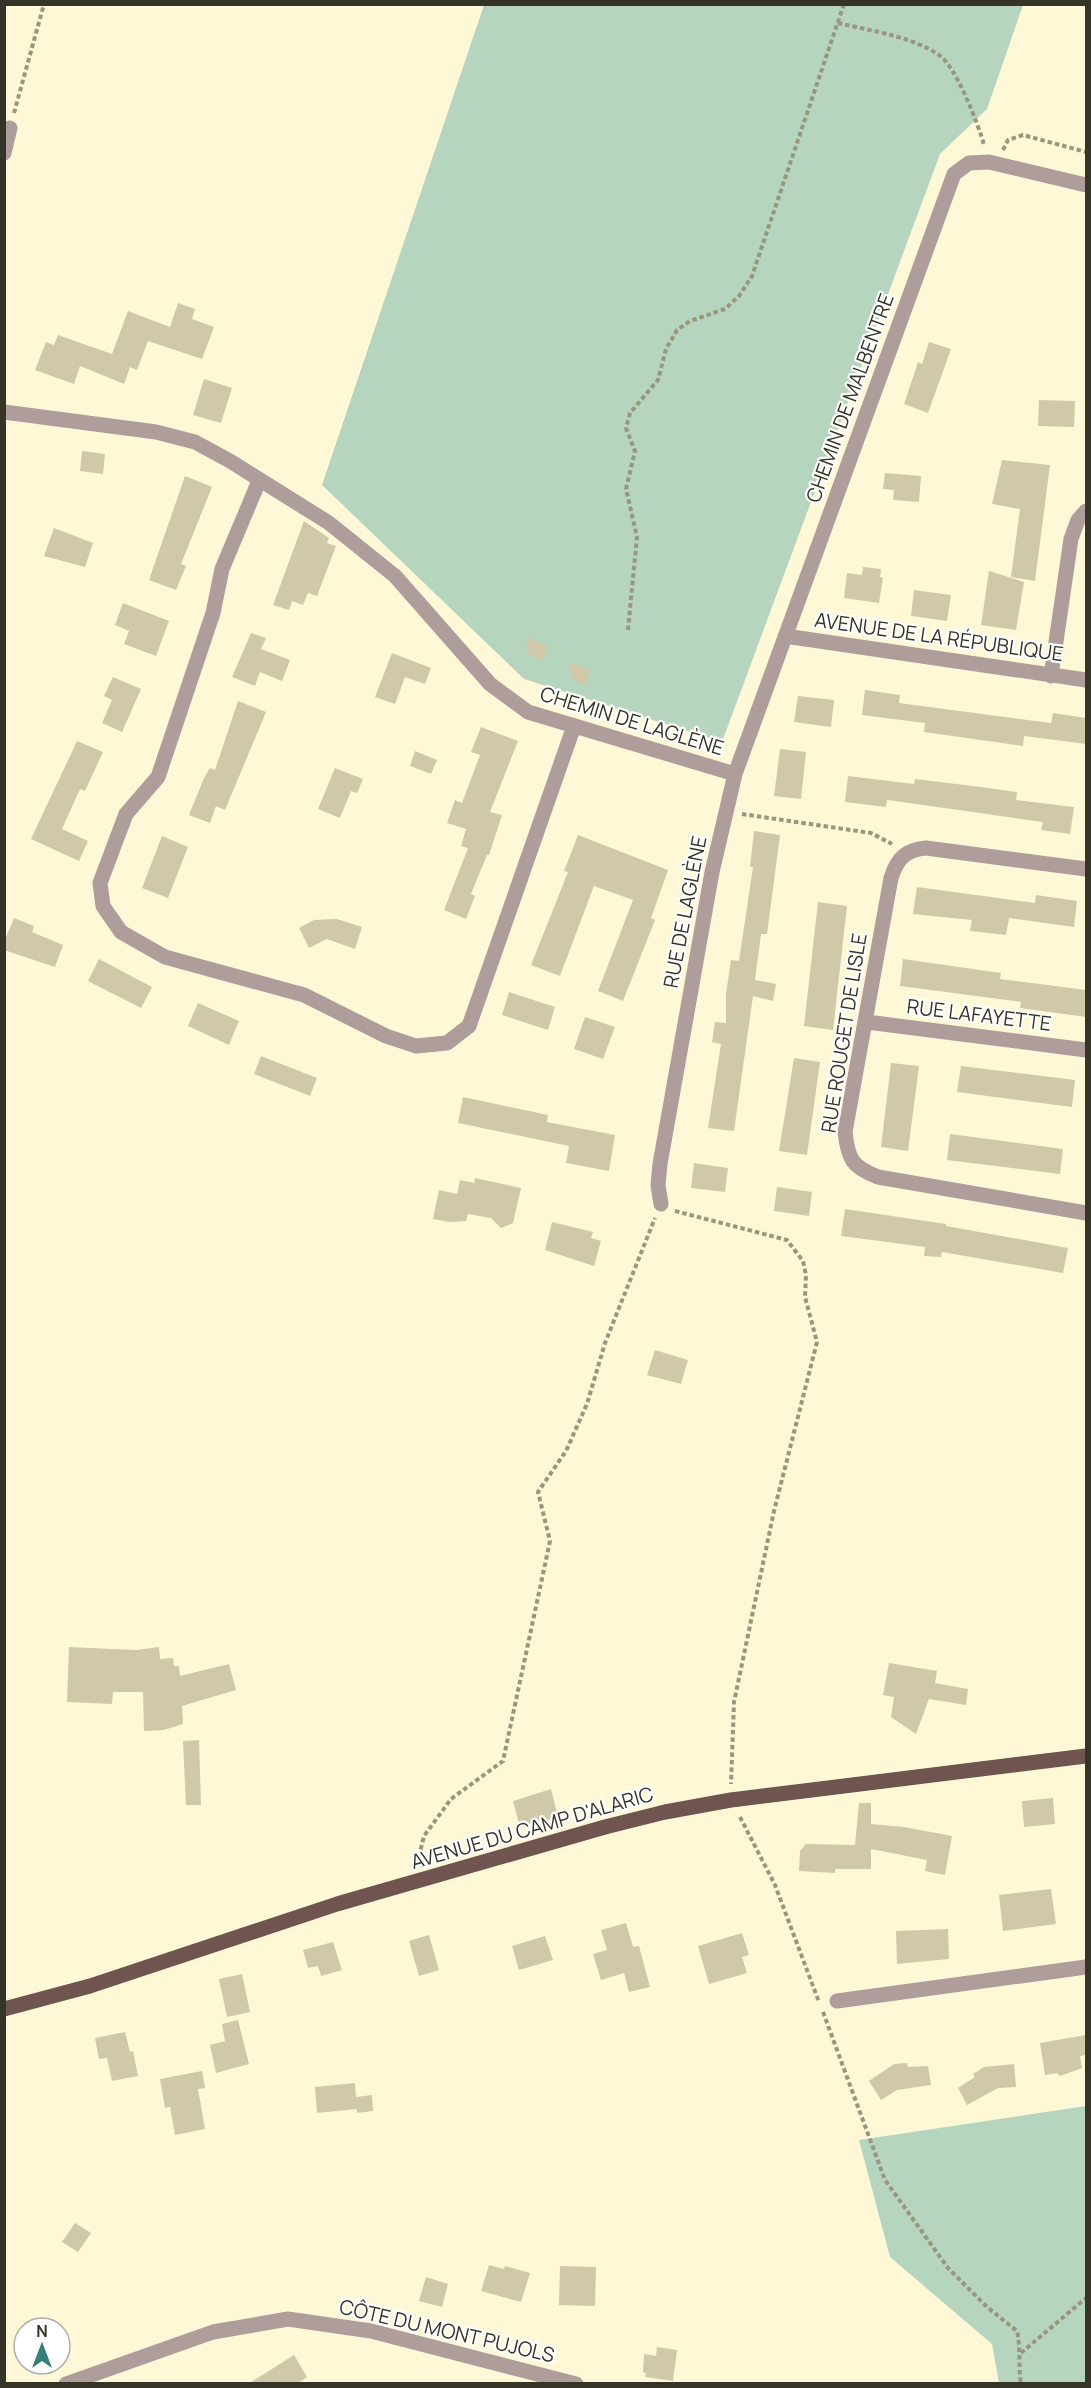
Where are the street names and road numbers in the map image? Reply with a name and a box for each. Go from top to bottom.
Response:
street label: CHEMIN DE MALBENTRE [799,290,900,506]
street label: AVENUE DE LA RÉPUBLIQUE [813,606,1065,667]
street label: CHEMIN DE LAGLÈNE [537,680,727,761]
street label: RUE DE LAGLÈNE [657,834,712,990]
street label: RUE ROUGET DE LISLE [814,931,873,1135]
street label: RUE LAFAYETTE [905,992,1053,1037]
street label: AVENUE DU CAMP D'ALARIC [407,1780,656,1875]
street label: CÔTE DU MONT PUJOLS [337,2293,557,2368]

